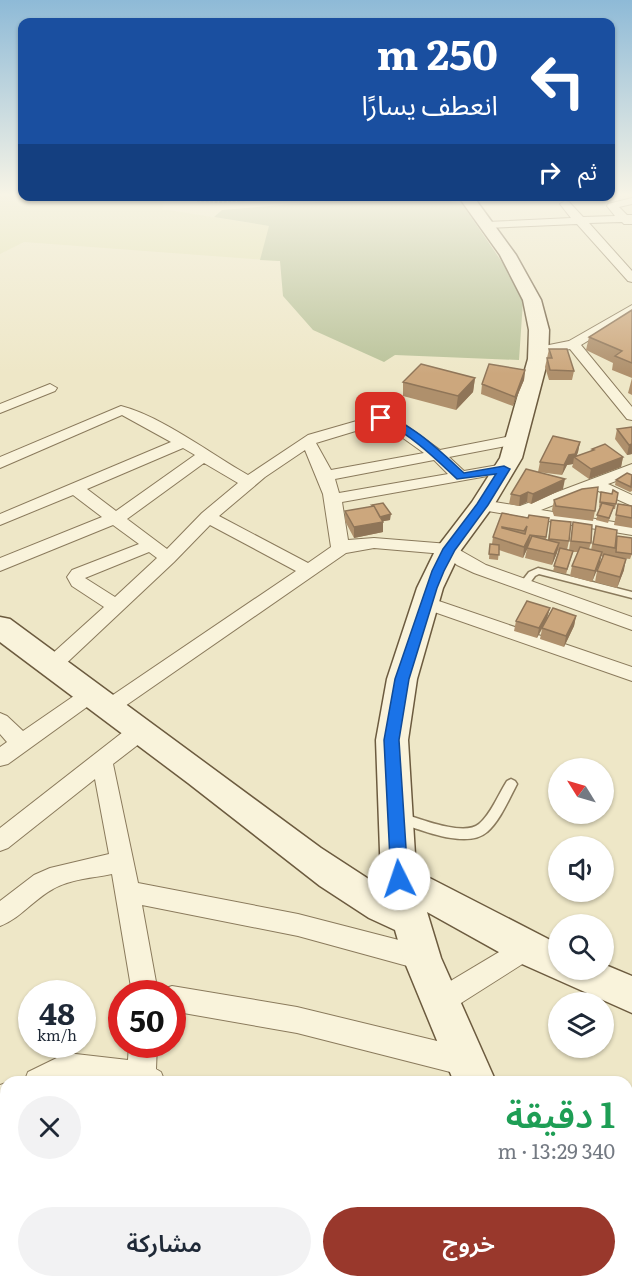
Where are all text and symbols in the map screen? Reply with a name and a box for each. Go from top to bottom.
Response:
text: 250 m [377,21,498,83]
icon: left [519,42,597,120]
text: انعطف يسارًا [361,83,498,123]
text: ثم [578,154,597,187]
icon: right [533,156,566,189]
pin [355,392,406,443]
icon: arrive [364,401,397,434]
north arrow [548,758,614,824]
map controls [548,758,614,1058]
button: sound [548,836,614,902]
position arrow [367,847,431,911]
button: search [548,914,614,980]
speed limit sign: 50 [108,980,186,1058]
text: 48 [39,990,75,1034]
button: layers [548,992,614,1058]
text: km/h [37,1023,77,1046]
text: 1 دقيقة [506,1086,615,1139]
button: close [18,1096,81,1159]
text: 340 m · 13:29 [498,1135,615,1165]
button: مشاركة [18,1207,311,1276]
button: خروج [323,1207,615,1276]

